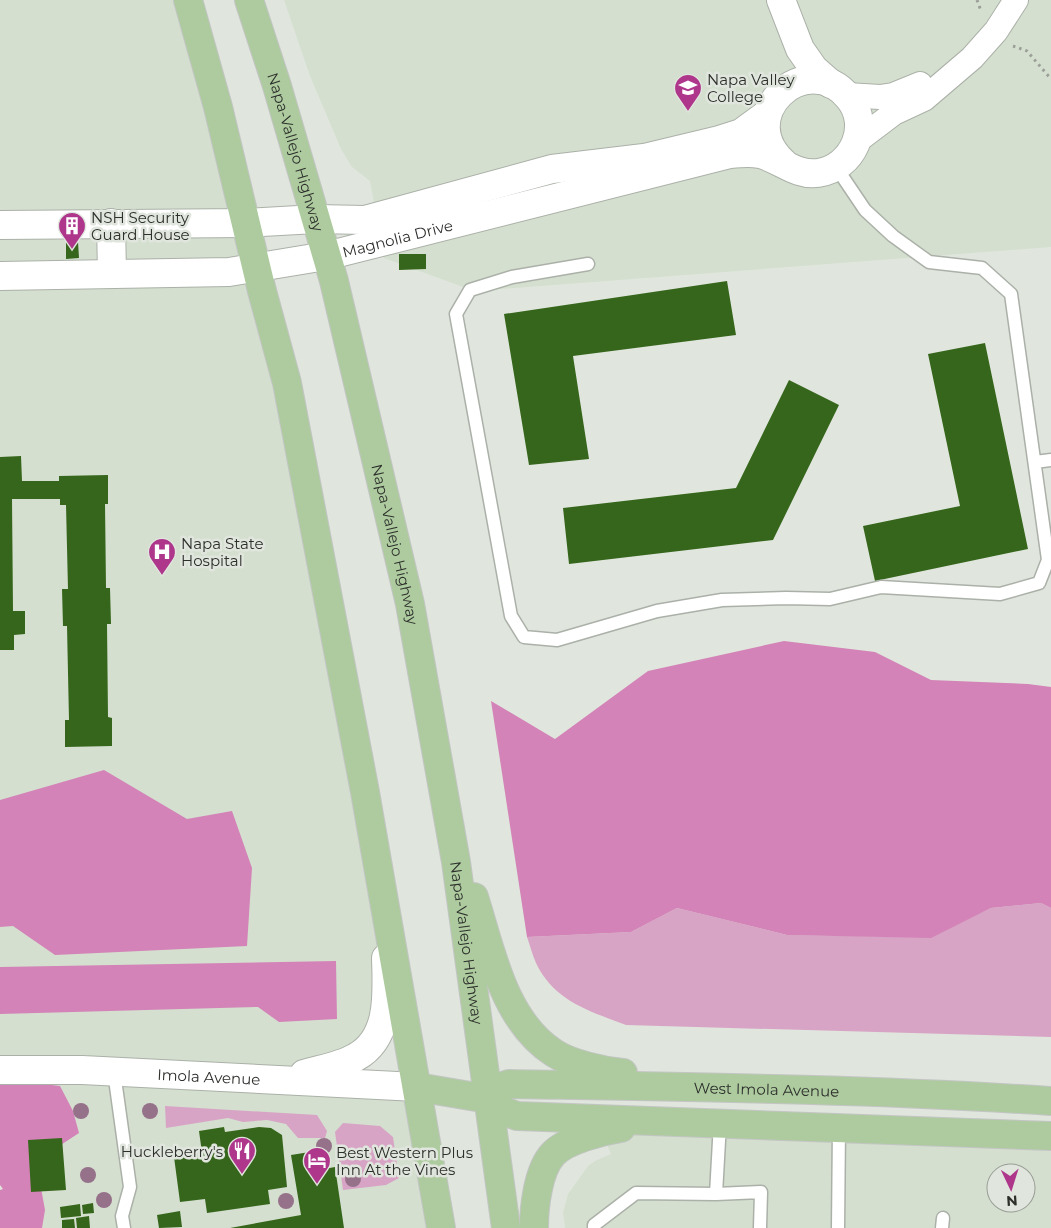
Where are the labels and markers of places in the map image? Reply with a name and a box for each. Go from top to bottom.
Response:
place label: Napa Valley College [707,70,795,106]
school or university icon: Napa Valley College [673,73,703,112]
place label: NSH Security Guard House [91,208,190,244]
building icon: NSH Security Guard House [57,211,87,250]
place label: Napa State Hospital [181,534,264,570]
hospital icon: Napa State Hospital [147,537,177,576]
restaurant icon: Huckleberry's [227,1136,257,1175]
place label: Huckleberry's [121,1142,223,1161]
place label: Best Western Plus Inn At the Vines [336,1143,473,1179]
hotel icon: Best Western Plus Inn At the Vines [302,1146,332,1185]

